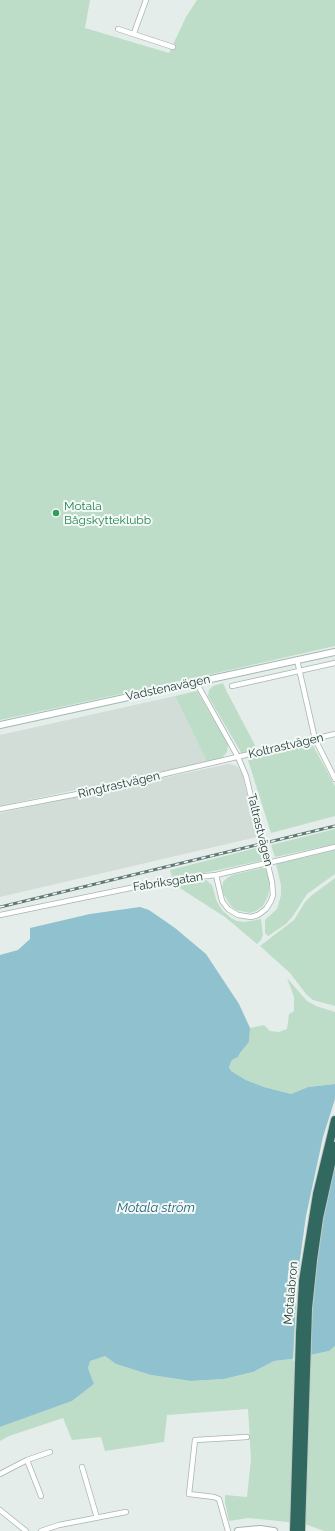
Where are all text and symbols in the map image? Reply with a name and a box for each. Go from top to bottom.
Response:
place label: Motala Bågskytteklubb [64,499,151,527]
marker: Motala Bågskytteklubb [51,508,61,518]
street label: Vadstenavägen [125,672,211,704]
street label: Koltrastvägen [247,730,325,762]
street label: Ringtrastvägen [77,769,161,801]
street label: Taltrastvägen [244,792,276,868]
street label: Fabriksgatan [132,869,204,895]
water label: Motala ström [117,1200,195,1216]
street label: Motalabron [281,1261,301,1325]

